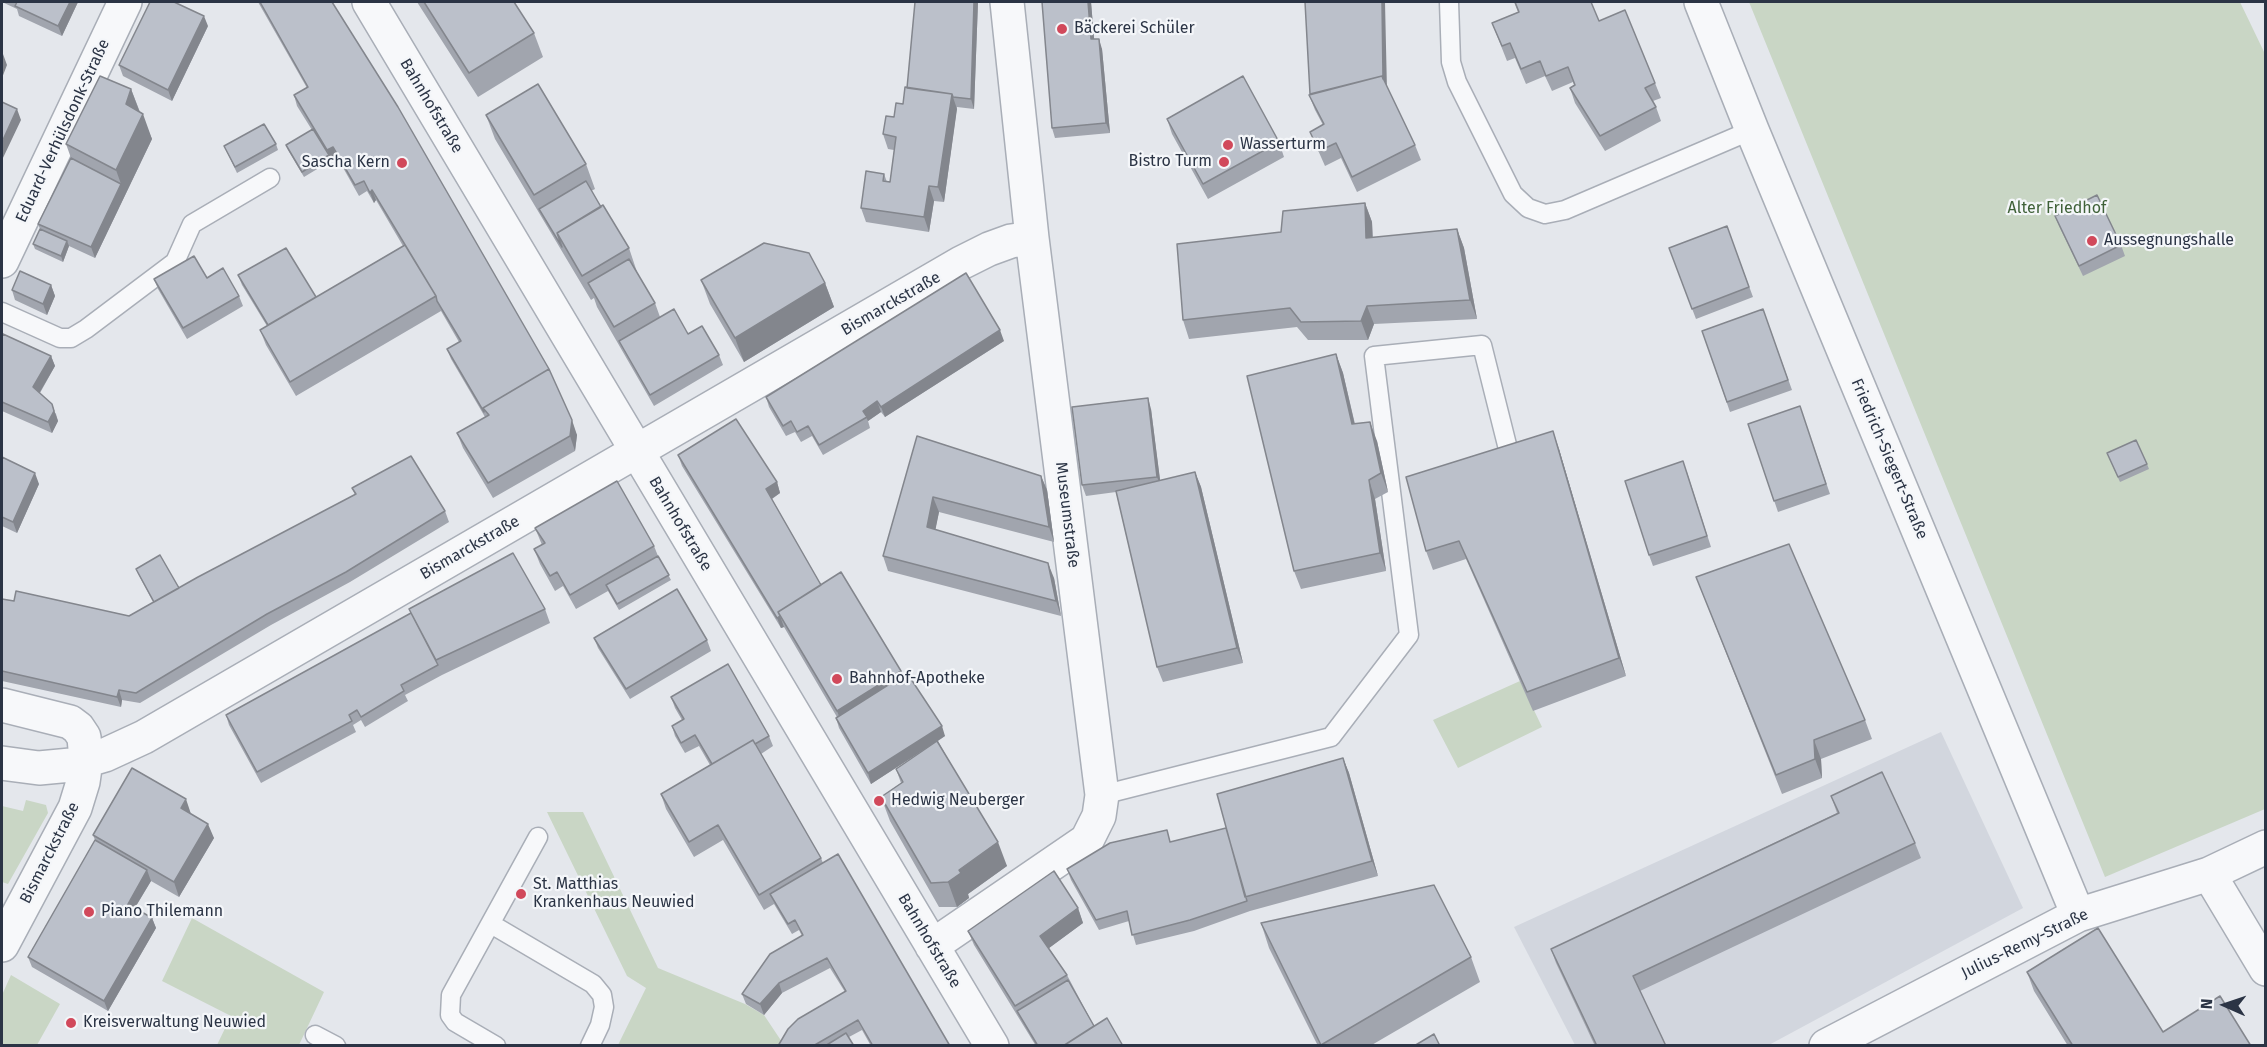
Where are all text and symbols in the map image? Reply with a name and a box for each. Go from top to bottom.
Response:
place label: Bäckerei Schüler [1074,19,1195,39]
marker: Bäckerei Schüler [1055,22,1069,36]
street label: Eduard-Verhülsdonk-Straße [12,36,114,226]
street label: Bahnhofstraße [395,55,467,157]
place label: Wasserturm [1240,135,1326,155]
marker: Wasserturm [1221,138,1235,152]
place label: Bistro Turm [1128,152,1212,172]
place label: Sascha Kern [302,153,390,173]
marker: Bistro Turm [1217,155,1231,169]
marker: Sascha Kern [395,156,409,170]
park label: Alter Friedhof [2008,199,2106,219]
place label: Aussegnungshalle [2104,231,2234,251]
marker: Aussegnungshalle [2085,234,2099,248]
street label: Bismarckstraße [838,268,944,340]
street label: Friedrich-Siegert-Straße [1846,376,1932,542]
street label: Museumstraße [1051,461,1083,569]
street label: Bahnhofstraße [644,473,716,575]
street label: Bismarckstraße [417,512,523,584]
place label: Bahnhof-Apotheke [849,669,985,689]
marker: Bahnhof-Apotheke [830,672,844,686]
place label: Hedwig Neuberger [891,791,1025,811]
marker: Hedwig Neuberger [872,794,886,808]
street label: Bismarckstraße [16,799,84,907]
place label: St. Matthias Krankenhaus Neuwied [533,875,695,913]
marker: St. Matthias Krankenhaus Neuwied [514,887,528,901]
street label: Bahnhofstraße [893,890,965,992]
place label: Piano Thilemann [101,902,223,922]
marker: Piano Thilemann [82,905,96,919]
street label: Julius-Remy-Straße [1958,905,2092,983]
north arrow [2195,975,2255,1035]
text: N [2197,998,2216,1010]
place label: Kreisverwaltung Neuwied [83,1013,266,1033]
marker: Kreisverwaltung Neuwied [64,1016,78,1030]

